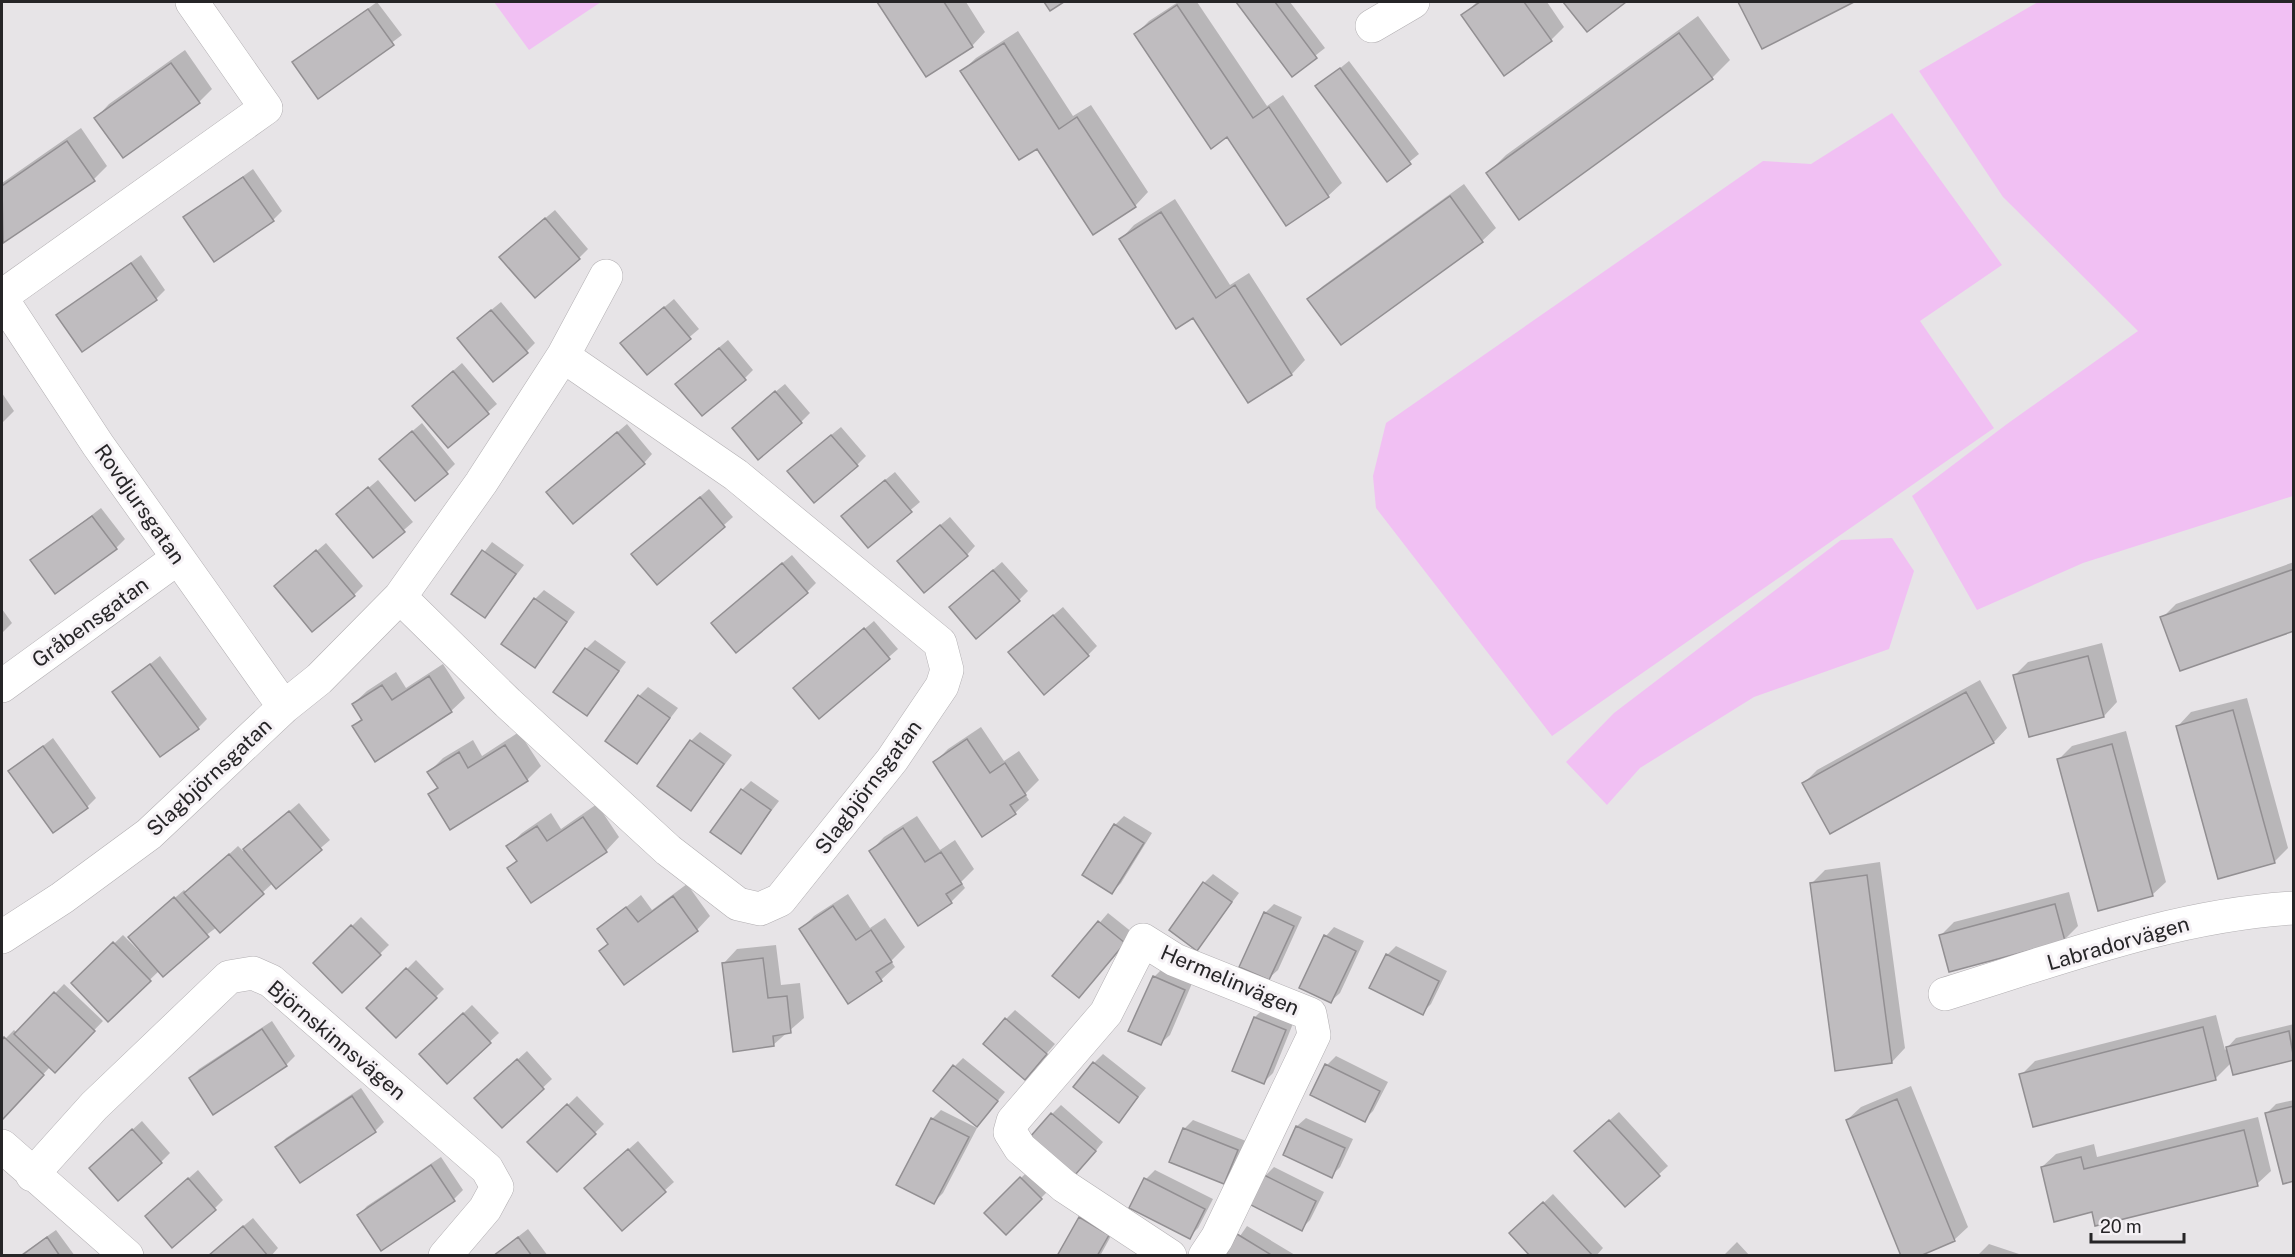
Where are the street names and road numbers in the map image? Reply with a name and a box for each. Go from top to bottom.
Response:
street label: Rovdjursgatan [89,439,191,569]
street label: Gråbensgatan [27,571,153,673]
street label: Slagbjörnsgatan [141,713,277,841]
street label: Slagbjörnsgatan [809,715,927,859]
street label: Labradorvägen [2044,911,2192,975]
street label: Hermelinvägen [1157,940,1303,1020]
street label: Björnskinnsvägen [263,975,411,1105]

